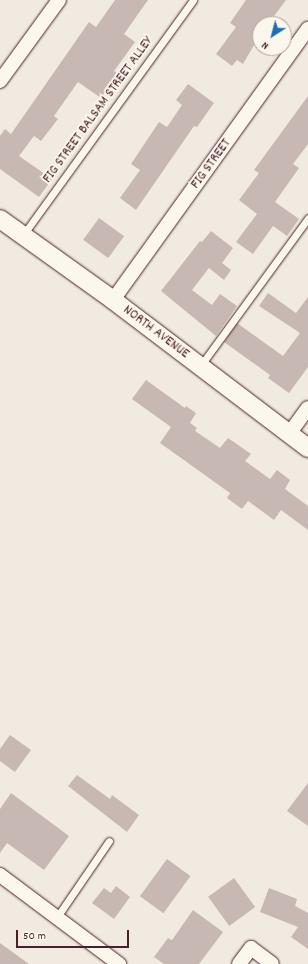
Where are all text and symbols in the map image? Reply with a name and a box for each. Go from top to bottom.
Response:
north arrow [252,16,292,56]
street label: FIG STREET BALSAM STREET ALLEY [39,34,157,186]
text: N [259,37,272,53]
street label: FIG STREET [187,136,235,192]
street label: NORTH AVENUE [120,302,192,362]
scale bar [18,922,131,948]
text: 50 m [23,928,46,945]

